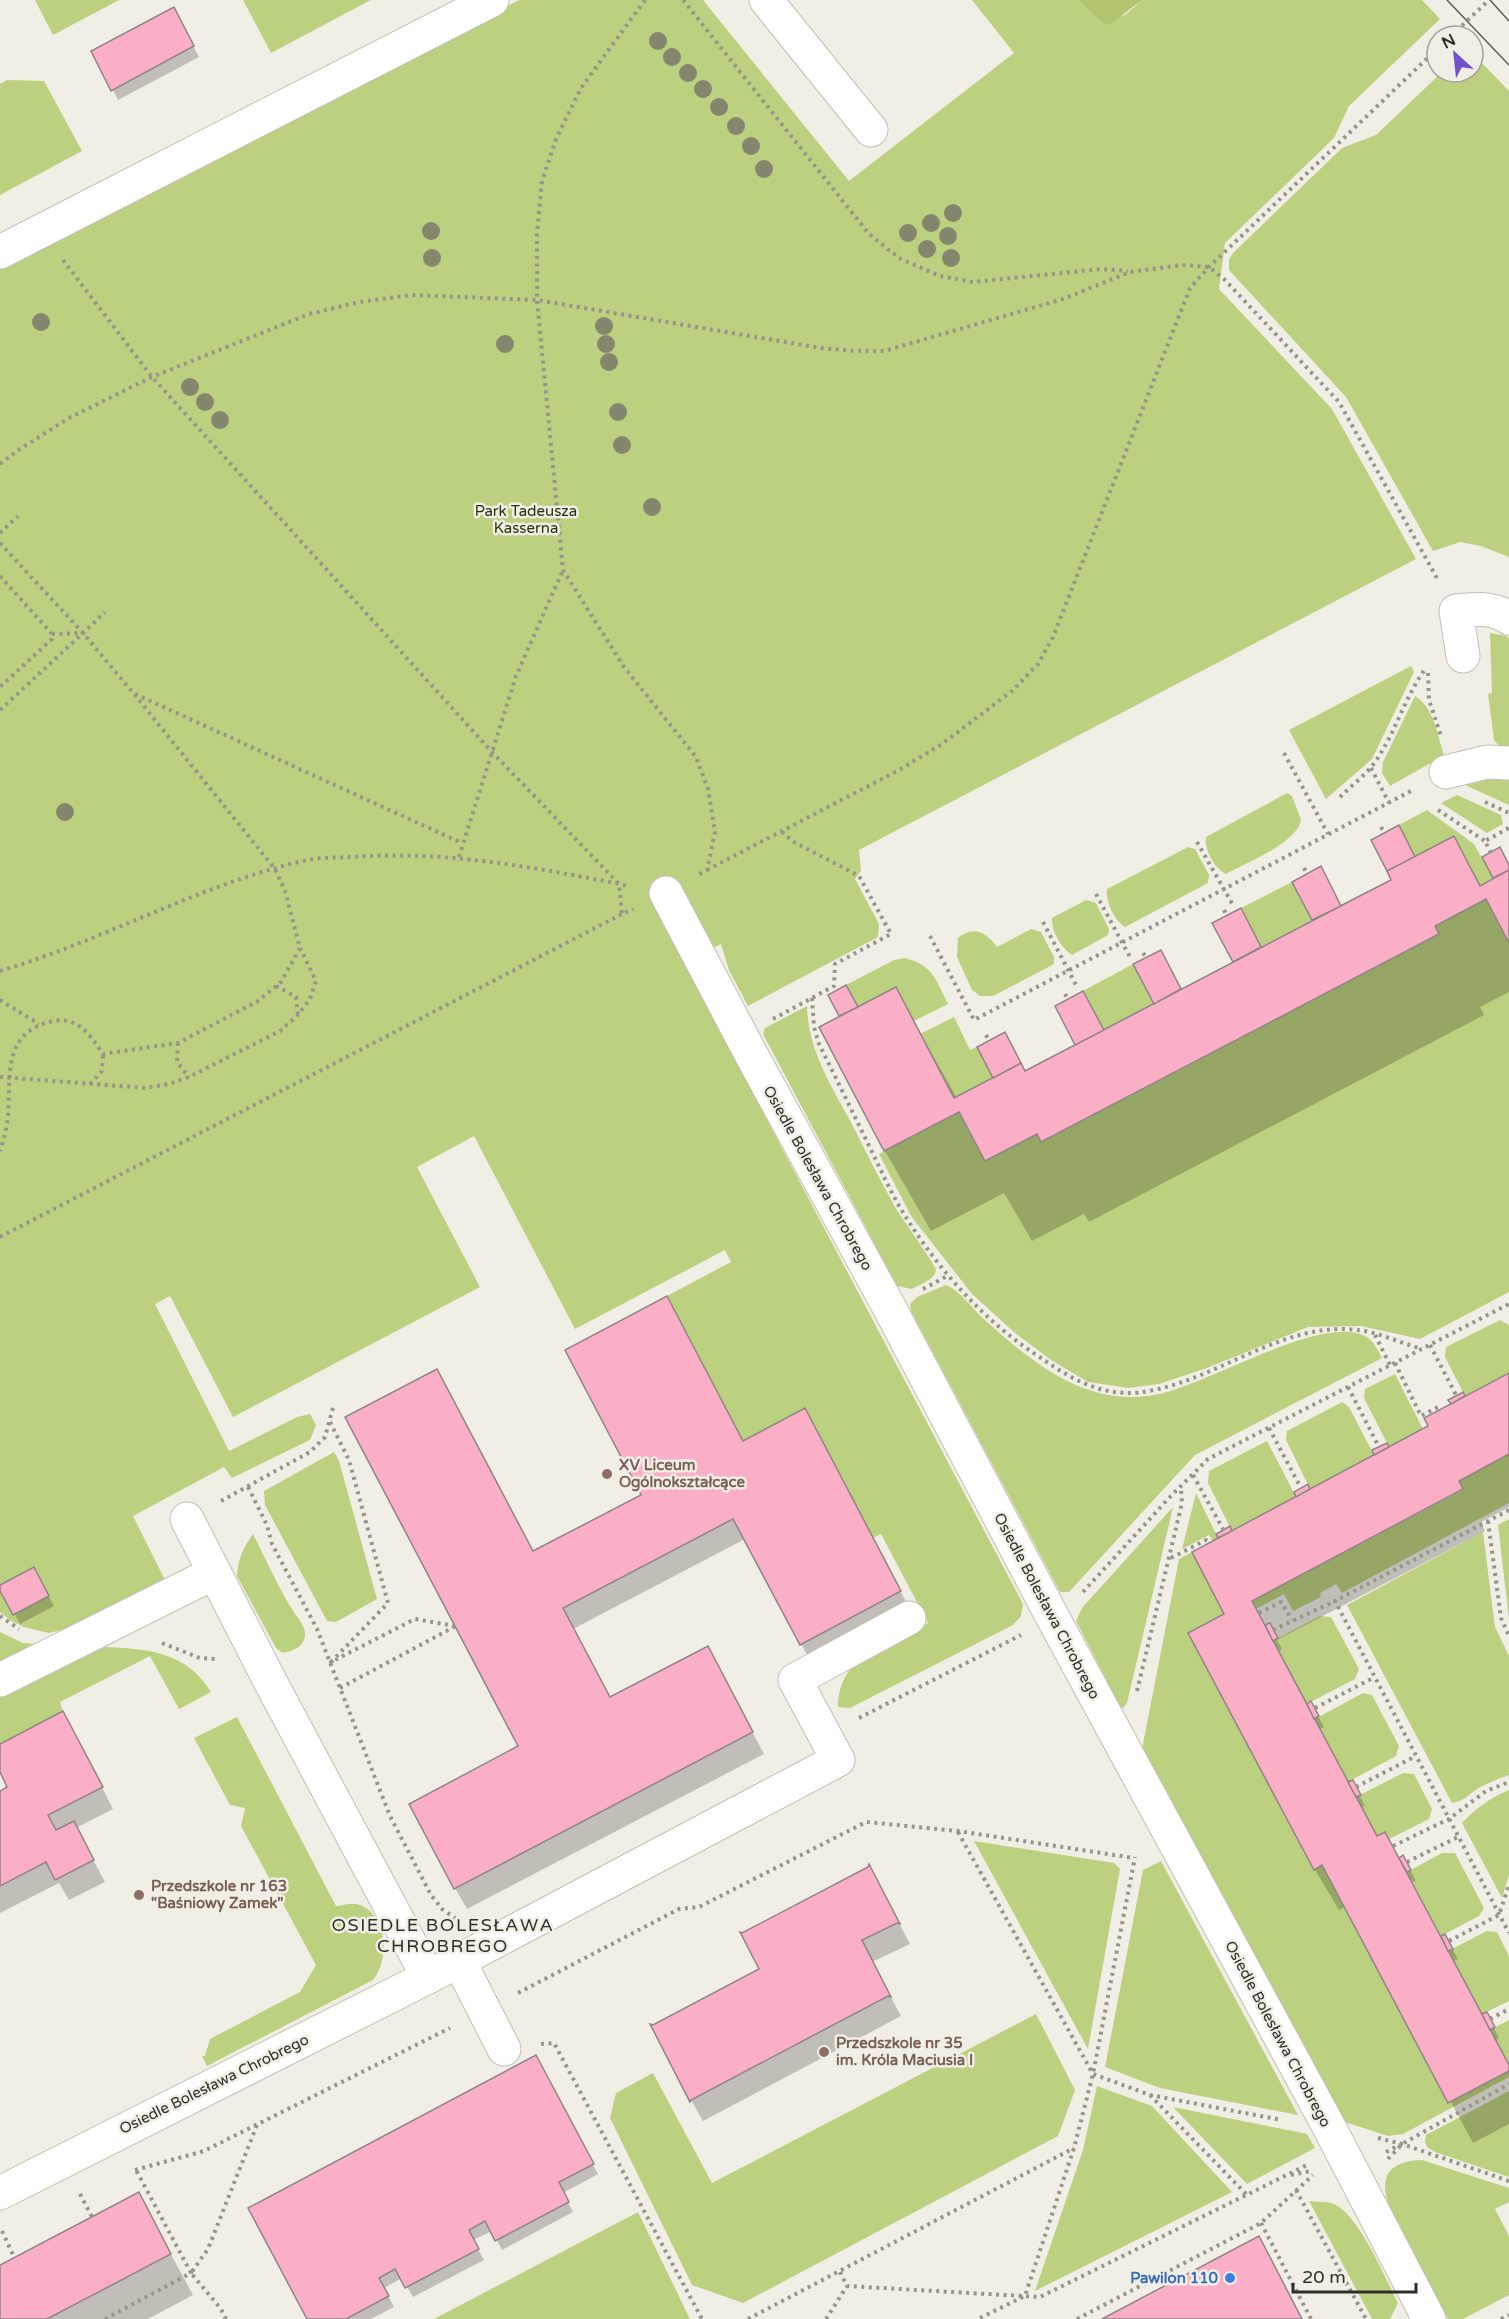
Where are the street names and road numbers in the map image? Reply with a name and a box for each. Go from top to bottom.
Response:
street label: Osiedle Bolesława Chrobrego [760,1082,876,1274]
street label: Osiedle Bolesława Chrobrego [990,1510,1104,1702]
street label: Osiedle Bolesława Chrobrego [1221,1938,1335,2130]
street label: Osiedle Bolesława Chrobrego [116,2030,312,2138]

